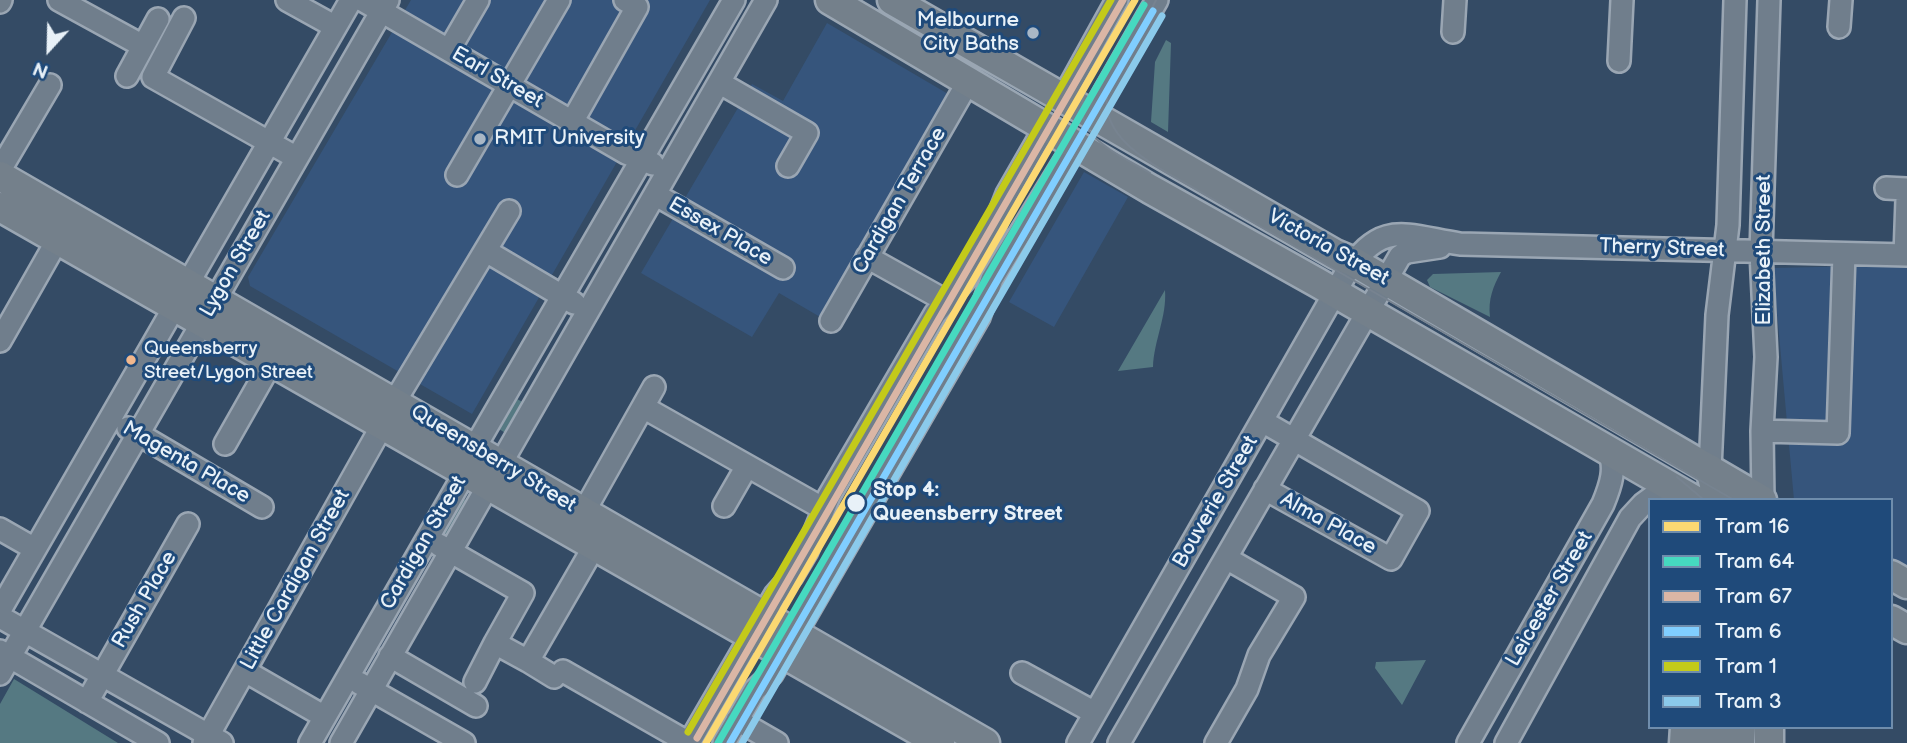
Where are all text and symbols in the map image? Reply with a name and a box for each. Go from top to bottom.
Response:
place label: Melbourne City Baths [917,8,1019,58]
north arrow [14,14,84,84]
marker: Melbourne City Baths [1025,25,1041,41]
street label: Earl Street [447,42,547,114]
text: N [30,56,52,82]
street label: Cardigan Terrace [848,123,952,279]
place label: RMIT University [494,126,644,152]
marker: RMIT University [472,131,488,147]
street label: Elizabeth Street [1752,175,1778,325]
street label: Essex Place [664,192,776,272]
street label: Victoria Street [1263,204,1393,292]
street label: Lygon Street [195,206,277,322]
street label: Therry Street [1599,234,1725,264]
place label: Queensberry Street/Lygon Street [144,338,313,382]
marker: Queensberry Street/Lygon Street [124,353,138,367]
street label: Queensberry Street [406,400,580,518]
street label: Magenta Place [118,416,254,510]
street label: Bouverie Street [1168,431,1264,573]
street label: Cardigan Street [376,472,472,614]
place label: Stop 4: Queensberry Street [873,478,1063,528]
street label: Little Cardigan Street [236,485,356,675]
street label: Alma Place [1276,487,1380,561]
marker: Stop 4: Queensberry Street [845,492,867,514]
legend [1648,498,1893,729]
text: Tram 16 [1715,514,1790,539]
street label: Leicester Street [1501,527,1599,671]
street label: Rush Place [107,547,183,653]
text: Tram 64 [1715,549,1794,574]
text: Tram 67 [1715,584,1792,609]
text: Tram 6 [1715,619,1782,644]
text: Tram 1 [1715,654,1777,679]
text: Tram 3 [1715,689,1782,714]

